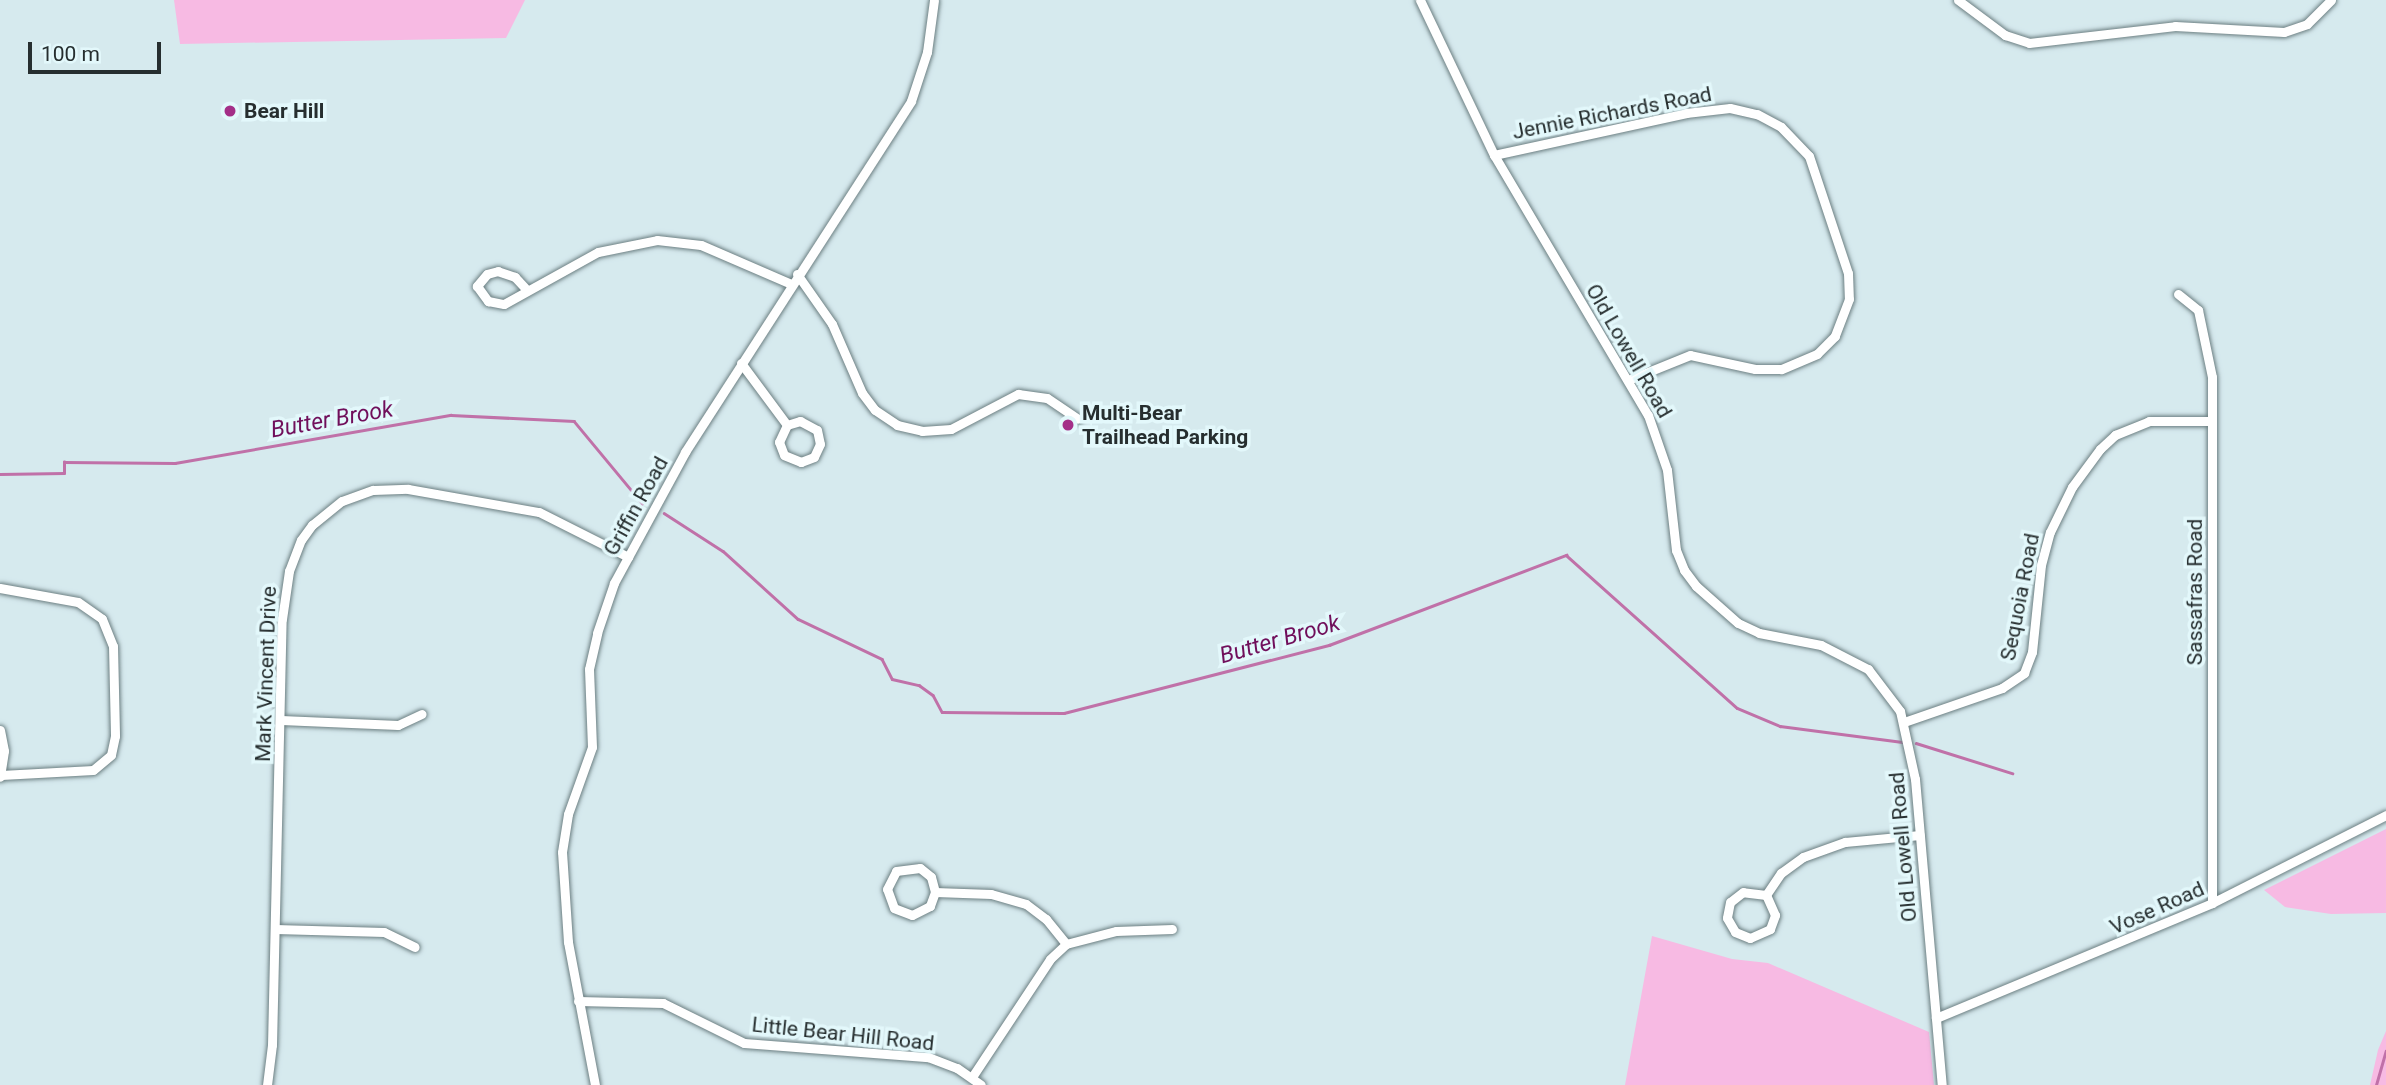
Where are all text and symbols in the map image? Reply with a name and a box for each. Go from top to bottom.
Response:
scale bar [32,28,164,72]
text: 100 m [41,42,100,66]
street label: Jennie Richards Road [1510,81,1714,145]
place label: Bear Hill [244,98,324,124]
marker: Bear Hill [222,103,238,119]
street label: Old Lowell Road [1580,280,1678,422]
water label: Butter Brook [269,396,395,444]
place label: Multi-Bear Trailhead Parking [1082,400,1248,450]
marker: Multi-Bear Trailhead Parking [1060,417,1076,433]
street label: Griffin Road [598,452,674,560]
street label: Sassafras Road [2182,519,2208,665]
street label: Sequoia Road [1995,531,2045,663]
street label: Mark Vincent Drive [250,586,282,762]
water label: Butter Brook [1217,610,1343,670]
street label: Old Lowell Road [1884,771,1922,923]
street label: Vose Road [2106,876,2208,940]
street label: Little Bear Hill Road [751,1012,935,1056]

